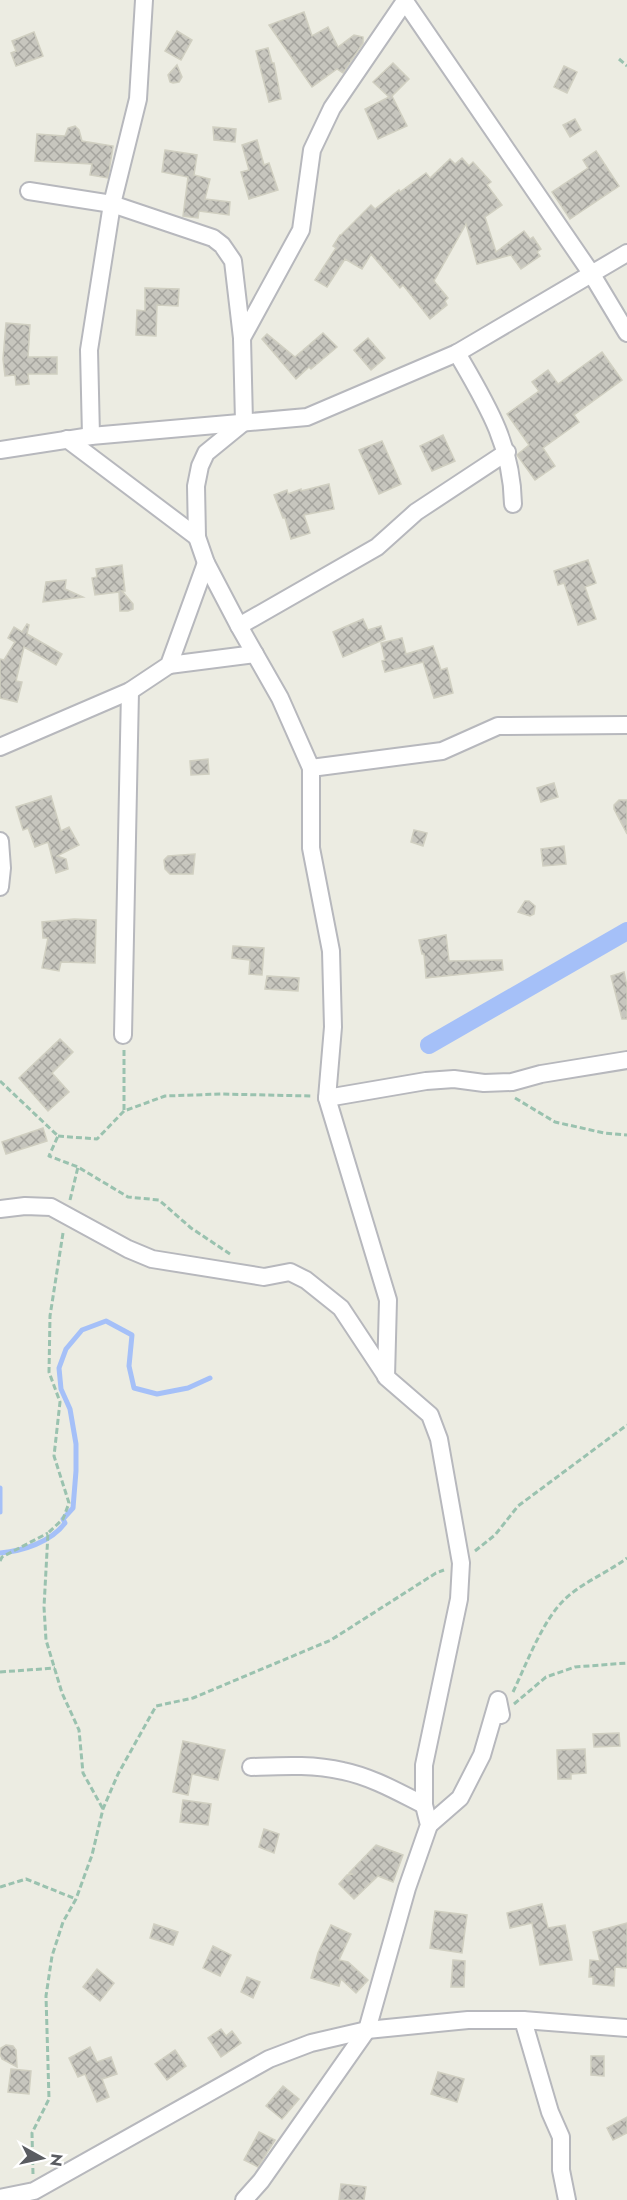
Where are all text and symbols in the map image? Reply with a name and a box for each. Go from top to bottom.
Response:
north arrow [12,2128,72,2188]
text: N [44,2152,69,2168]

